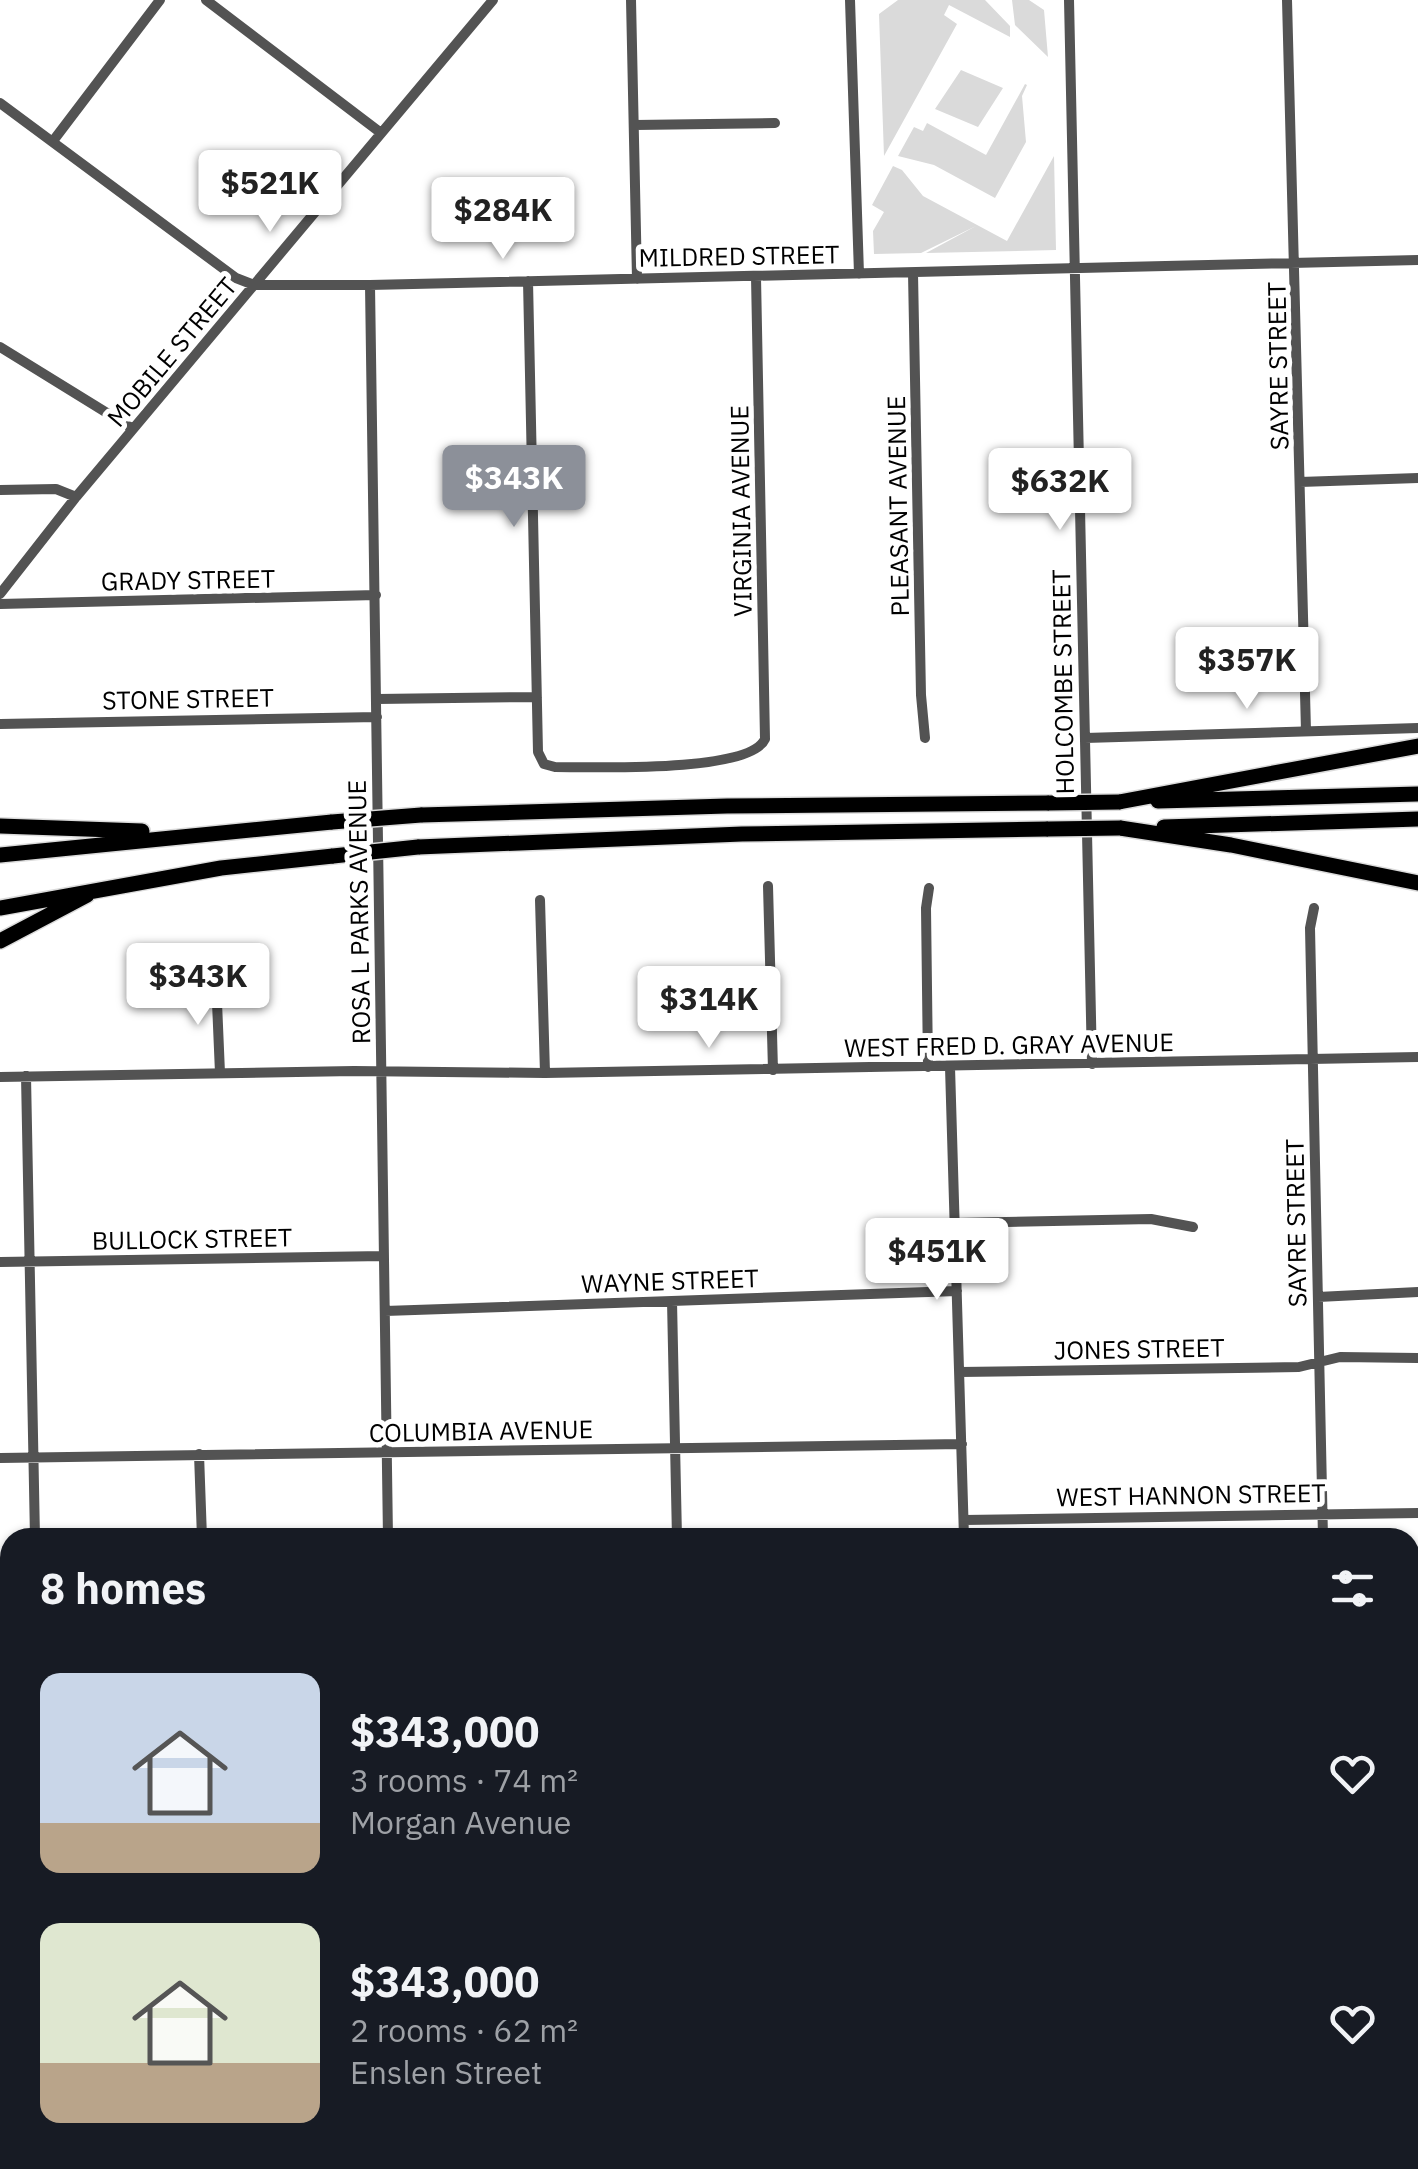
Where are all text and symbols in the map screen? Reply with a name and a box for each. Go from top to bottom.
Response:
pin: $521K [200,150,340,235]
text: $521K [220,161,320,203]
pin: $284K [433,177,573,262]
text: $284K [453,188,553,230]
street label: MILDRED STREET [638,237,840,274]
street label: MOBILE STREET [99,270,244,433]
street label: SAYRE STREET [1260,282,1295,451]
street label: PLEASANT AVENUE [879,395,916,617]
street label: VIRGINIA AVENUE [722,405,759,617]
pin: $343K [444,445,584,530]
pin: $632K [990,448,1130,533]
text: $343K [464,456,564,498]
text: $632K [1010,459,1110,501]
street label: GRADY STREET [101,561,275,598]
street label: HOLCOMBE STREET [1044,569,1081,795]
pin: $357K [1177,627,1317,712]
text: $357K [1197,638,1297,680]
street label: STONE STREET [102,681,274,716]
street label: ROSA L PARKS AVENUE [340,779,377,1045]
pin: $343K [128,943,268,1028]
text: $343K [148,954,248,996]
pin: $314K [639,966,779,1051]
text: $314K [659,977,759,1019]
street label: WEST FRED D. GRAY AVENUE [844,1025,1174,1064]
street label: SAYRE STREET [1278,1139,1313,1308]
pin: $451K [867,1218,1007,1303]
street label: BULLOCK STREET [91,1220,293,1257]
text: $451K [887,1229,987,1271]
street label: WAYNE STREET [581,1261,759,1300]
street label: JONES STREET [1053,1331,1225,1366]
street label: COLUMBIA AVENUE [369,1412,593,1449]
street label: WEST HANNON STREET [1056,1476,1326,1513]
text: 8 homes [40,1561,206,1616]
icon: filters [1325,1561,1380,1616]
text: $343,000 [350,1704,539,1759]
icon: home [120,1713,240,1833]
icon: heart [1325,1746,1380,1801]
text: 3 rooms · 74 m² [350,1759,578,1801]
text: Morgan Avenue [350,1801,571,1843]
text: $343,000 [350,1954,539,2009]
icon: home [120,1963,240,2083]
icon: heart [1325,1996,1380,2051]
text: 2 rooms · 62 m² [350,2009,578,2051]
text: Enslen Street [350,2051,542,2093]

